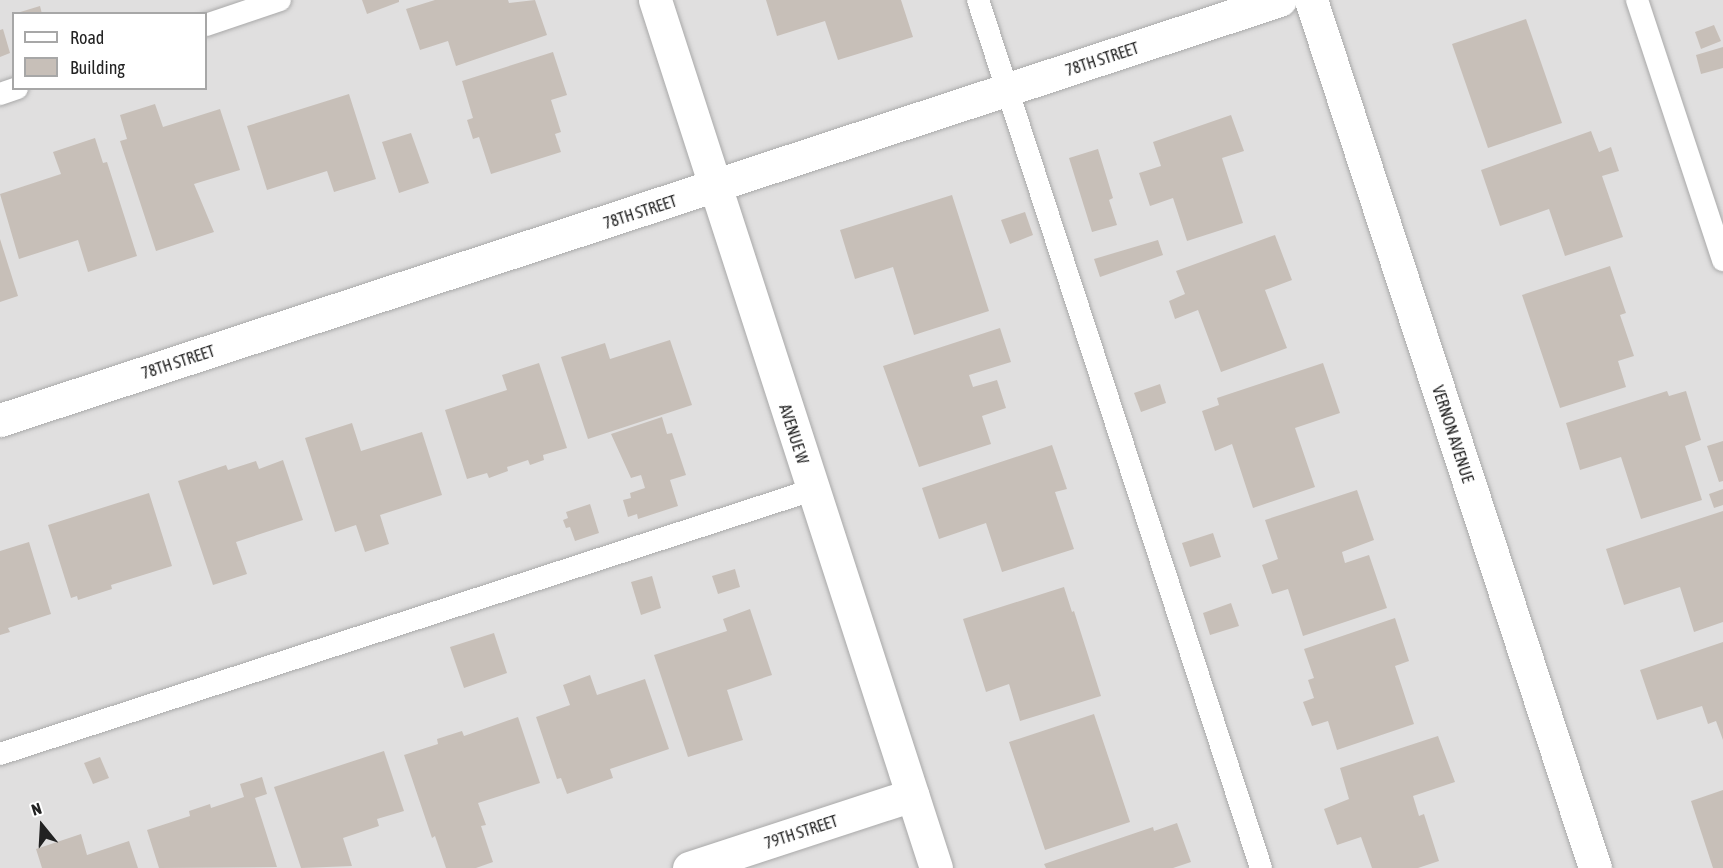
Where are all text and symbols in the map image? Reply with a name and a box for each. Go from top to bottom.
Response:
legend [12,12,207,90]
text: Road [70,27,104,48]
street label: 78TH STREET [1063,38,1141,80]
text: Building [70,57,125,78]
street label: 78TH STREET [601,191,679,233]
street label: 78TH STREET [139,341,217,383]
street label: VERNON AVENUE [1428,383,1478,485]
street label: AVENUE W [775,402,813,466]
north arrow [12,796,72,856]
text: N [29,799,44,819]
street label: 79TH STREET [762,811,840,853]

